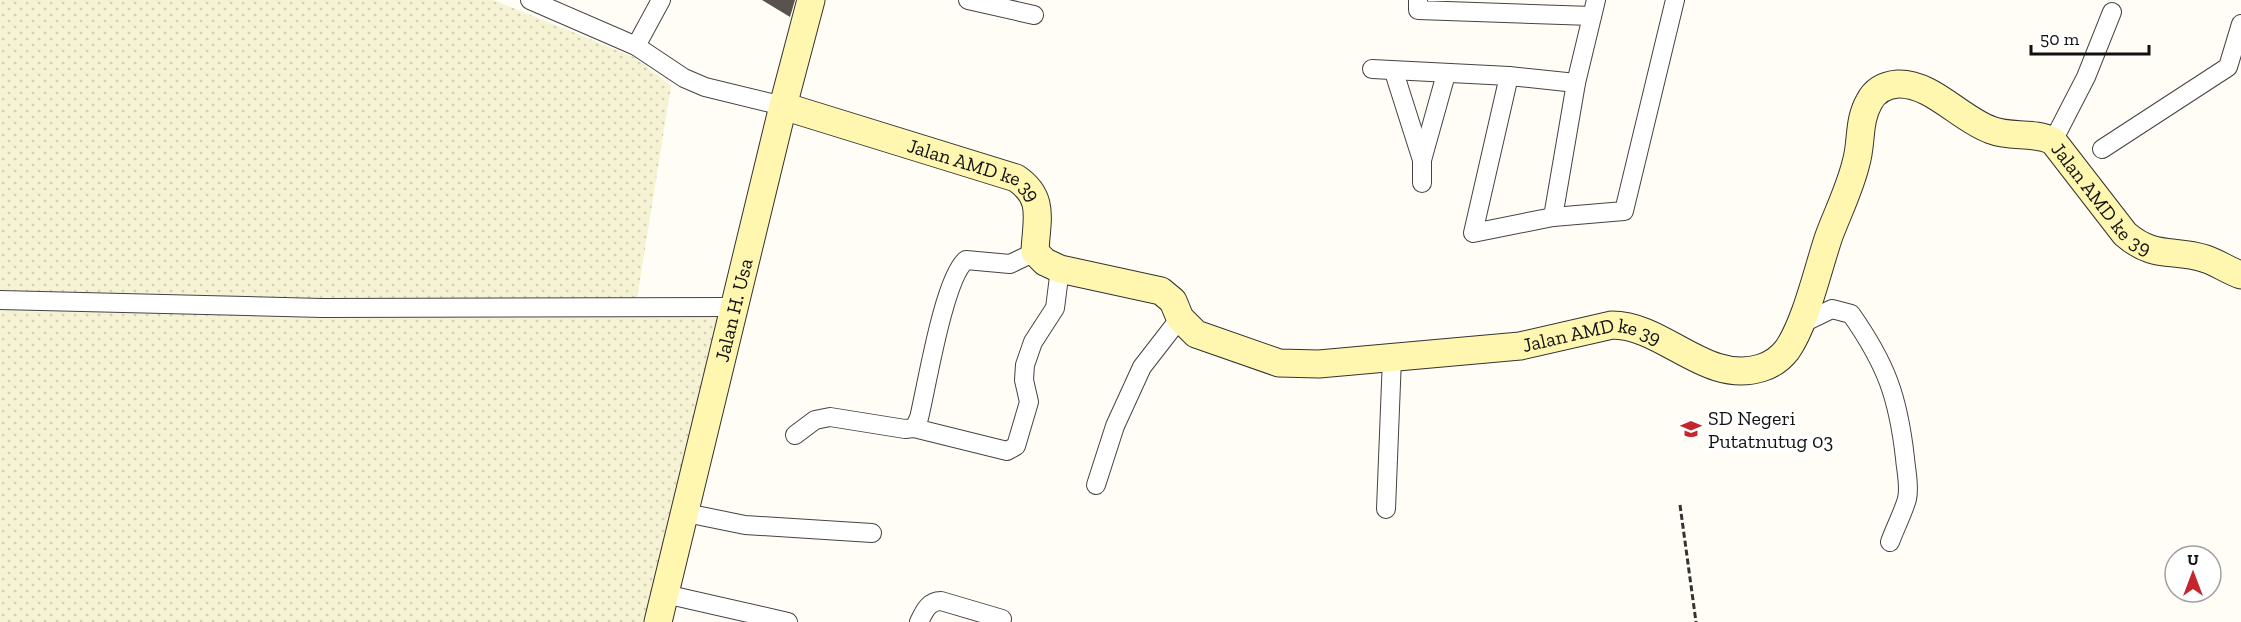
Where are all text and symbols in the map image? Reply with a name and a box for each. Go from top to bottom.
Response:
scale bar [2031,18,2150,56]
text: 50 m [2040,28,2080,50]
street label: Jalan AMD ke 39 [904,133,1046,205]
street label: Jalan AMD ke 39 [2046,137,2155,260]
street label: Jalan H. Usa [710,256,758,364]
street label: Jalan AMD ke 39 [1520,313,1665,357]
place label: SD Negeri Putatnutug 03 [1708,406,1833,453]
school or university icon: SD Negeri Putatnutug 03 [1679,417,1703,441]
north arrow [2163,544,2223,604]
text: U [2187,550,2199,569]

